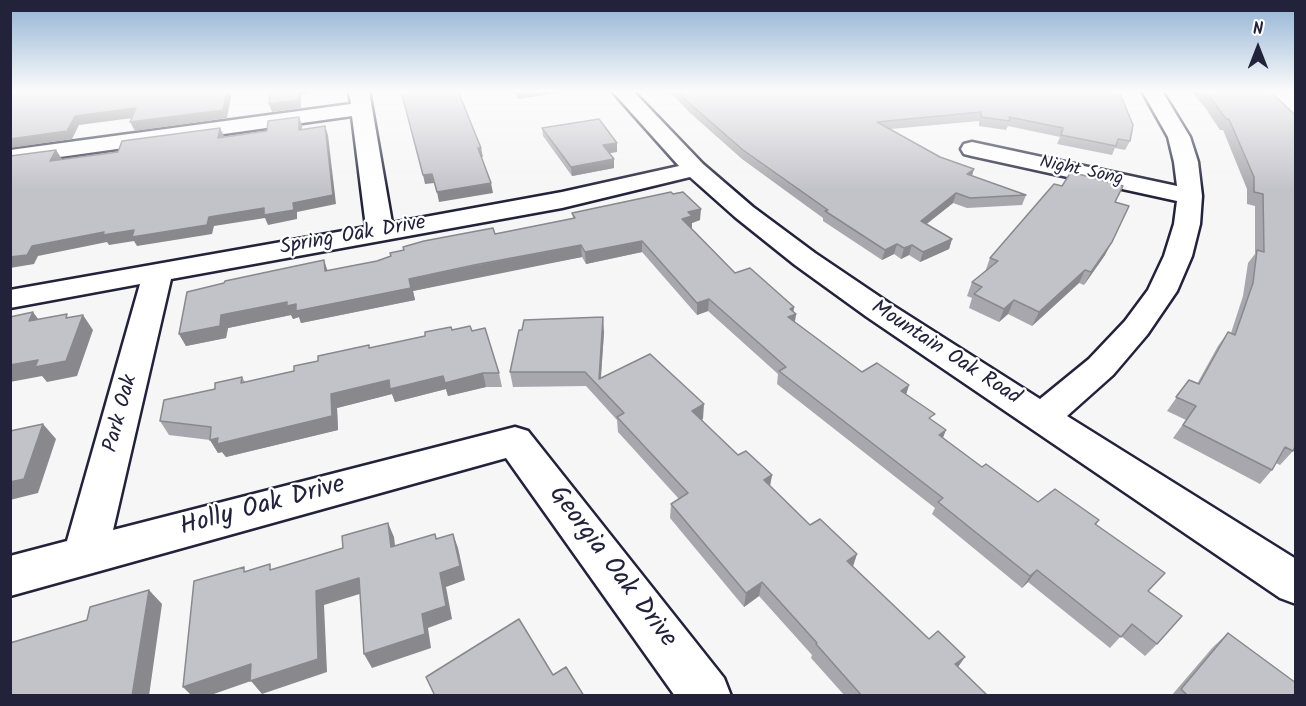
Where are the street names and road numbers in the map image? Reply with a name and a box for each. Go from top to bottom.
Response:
street label: Night Song [1037,153,1125,191]
street label: Spring Oak Drive [278,212,428,262]
street label: Mountain Oak Road [866,296,1024,412]
street label: Park Oak [100,373,144,455]
street label: Holly Oak Drive [177,471,349,545]
street label: Georgia Oak Drive [540,481,682,655]

